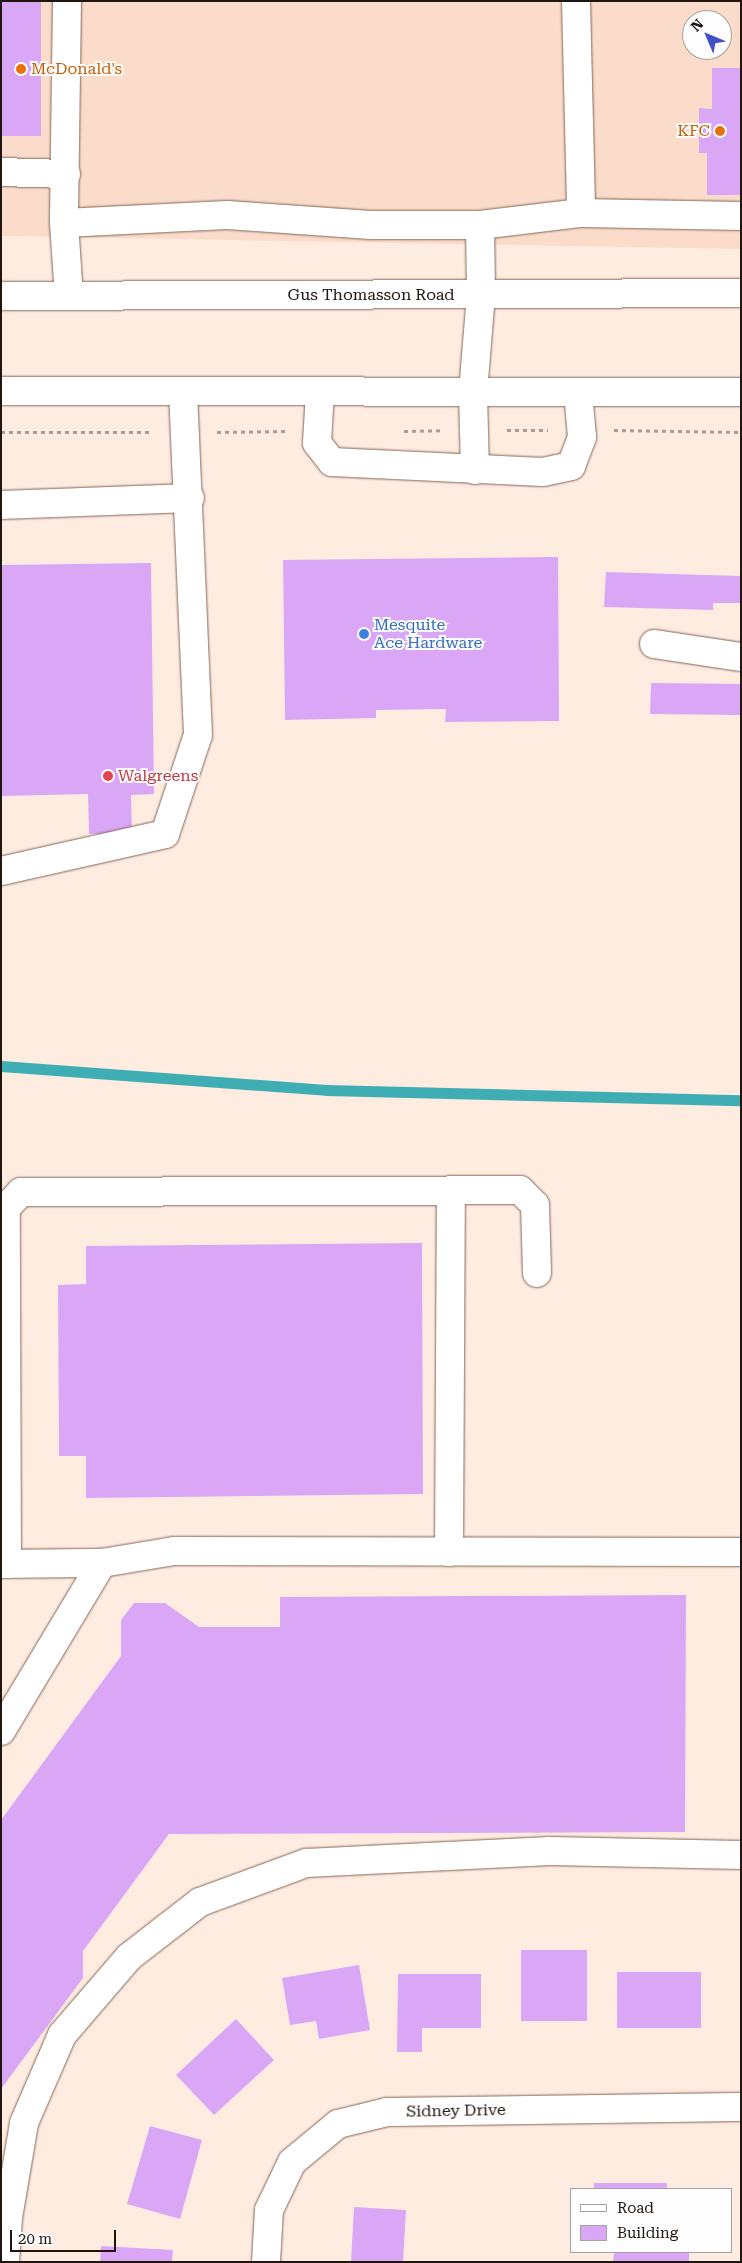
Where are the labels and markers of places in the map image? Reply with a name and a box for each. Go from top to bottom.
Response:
place label: McDonald's [31,59,122,79]
marker: McDonald's [15,63,27,75]
place label: KFC [677,121,710,141]
marker: KFC [714,125,726,137]
place label: Mesquite Ace Hardware [374,615,482,653]
marker: Mesquite Ace Hardware [358,628,370,640]
place label: Walgreens [118,766,198,786]
marker: Walgreens [102,770,114,782]

